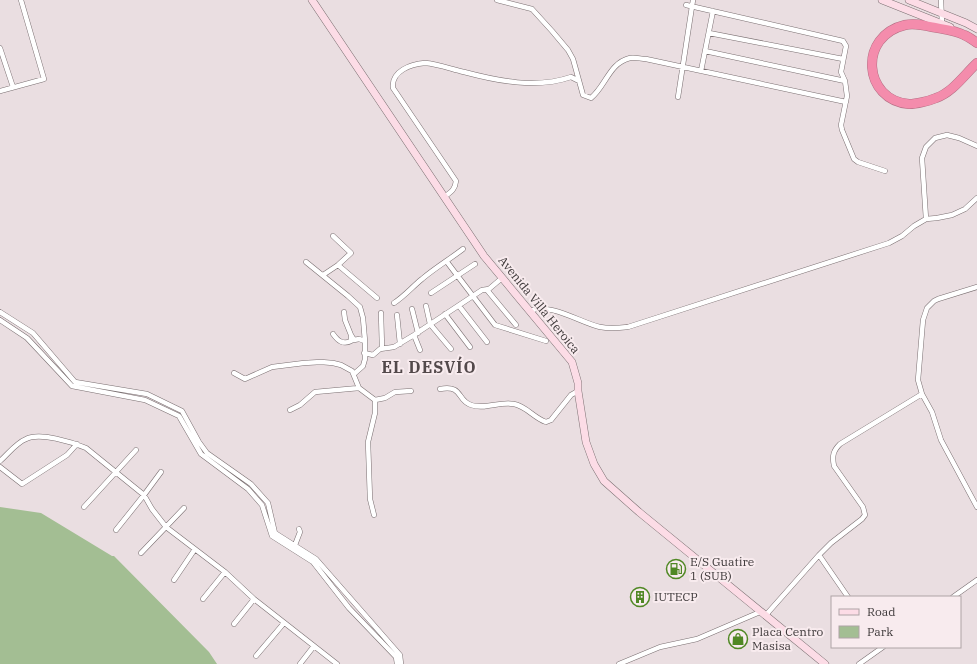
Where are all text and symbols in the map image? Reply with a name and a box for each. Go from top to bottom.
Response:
street label: Avenida Villa Heroica [495,253,584,357]
district label: EL DESVÍO [381,356,477,377]
place label: E/S Guatire 1 (SUB) [690,554,754,583]
fuel station icon: E/S Guatire 1 (SUB) [665,558,687,580]
building icon: IUTECP [629,586,651,608]
place label: IUTECP [654,589,698,604]
legend [831,596,961,648]
text: Road [867,604,896,619]
place label: Placa Centro Masisa [752,624,823,653]
text: Park [867,624,893,639]
shop icon: Placa Centro Masisa [727,628,749,650]

